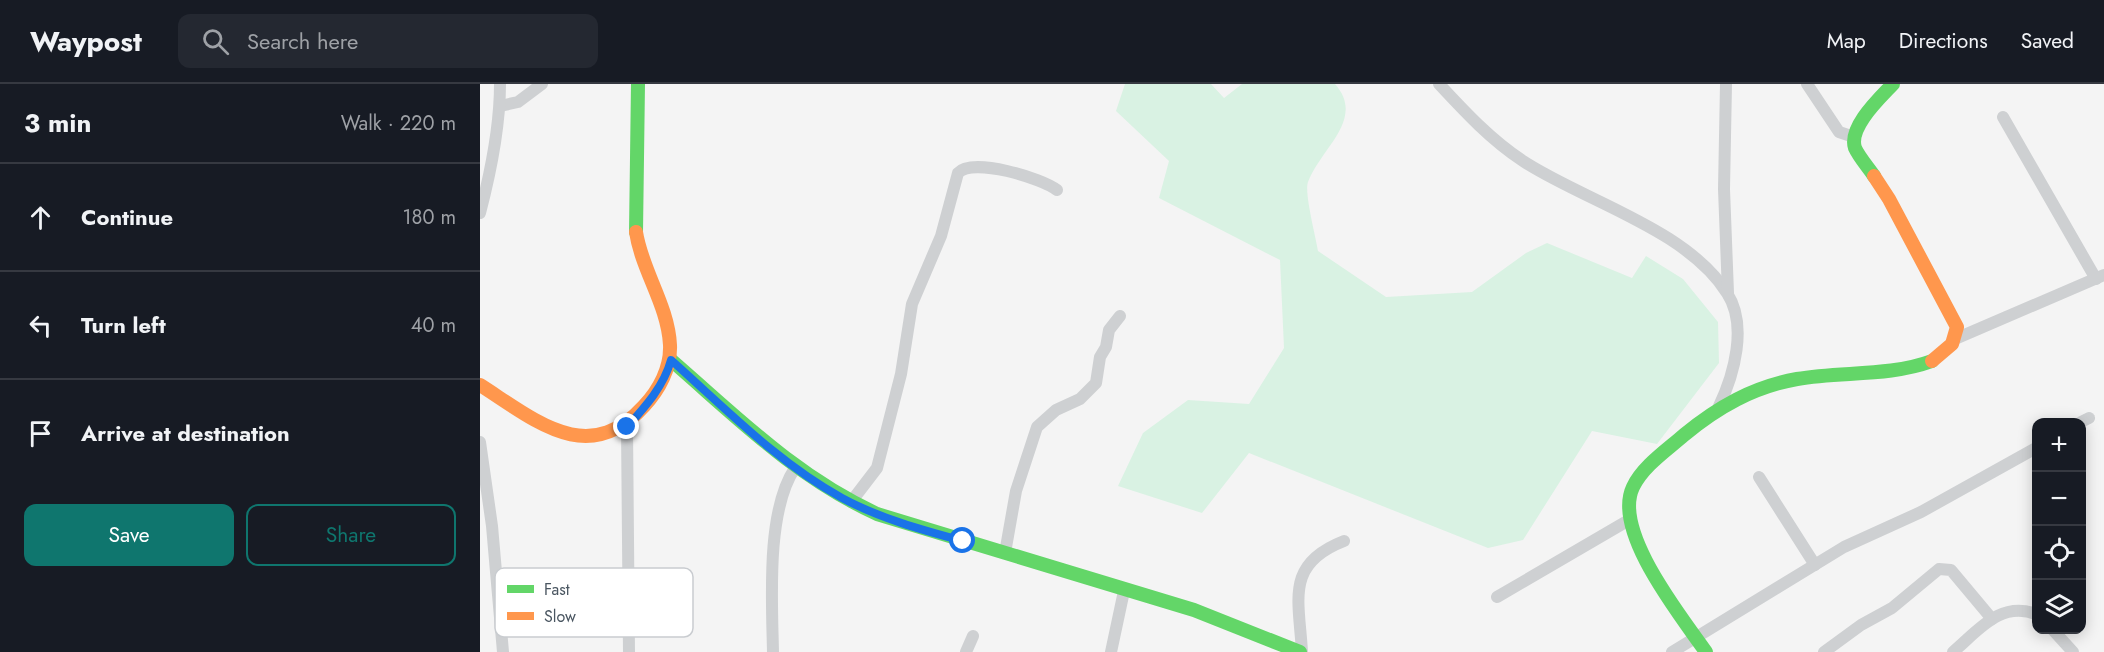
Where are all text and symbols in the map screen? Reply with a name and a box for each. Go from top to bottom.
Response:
search box [178,14,598,68]
text: Waypost [30,21,142,62]
icon: search [199,25,232,58]
text: Search here [247,25,358,57]
text: Map [1827,26,1866,56]
text: Directions [1899,26,1988,56]
text: Saved [2021,26,2074,56]
text: 3 min [24,104,91,142]
text: Walk · 220 m [341,109,456,138]
icon: ahead [24,201,57,234]
text: Continue [81,201,173,233]
text: 180 m [402,203,456,232]
icon: left [24,309,57,342]
text: Turn left [81,309,166,341]
text: 40 m [411,311,456,340]
route end [613,413,639,439]
icon: arrive [24,417,57,450]
text: Arrive at destination [81,417,290,449]
map controls [2032,418,2086,634]
button: + [2032,418,2086,472]
button: − [2032,472,2086,526]
button: Save [24,504,234,566]
button: Share [246,504,456,566]
button: locate [2032,526,2086,580]
route start [949,527,975,553]
legend [495,568,693,637]
text: Fast [544,578,570,601]
button: layers [2032,580,2086,634]
text: Slow [544,605,576,628]

